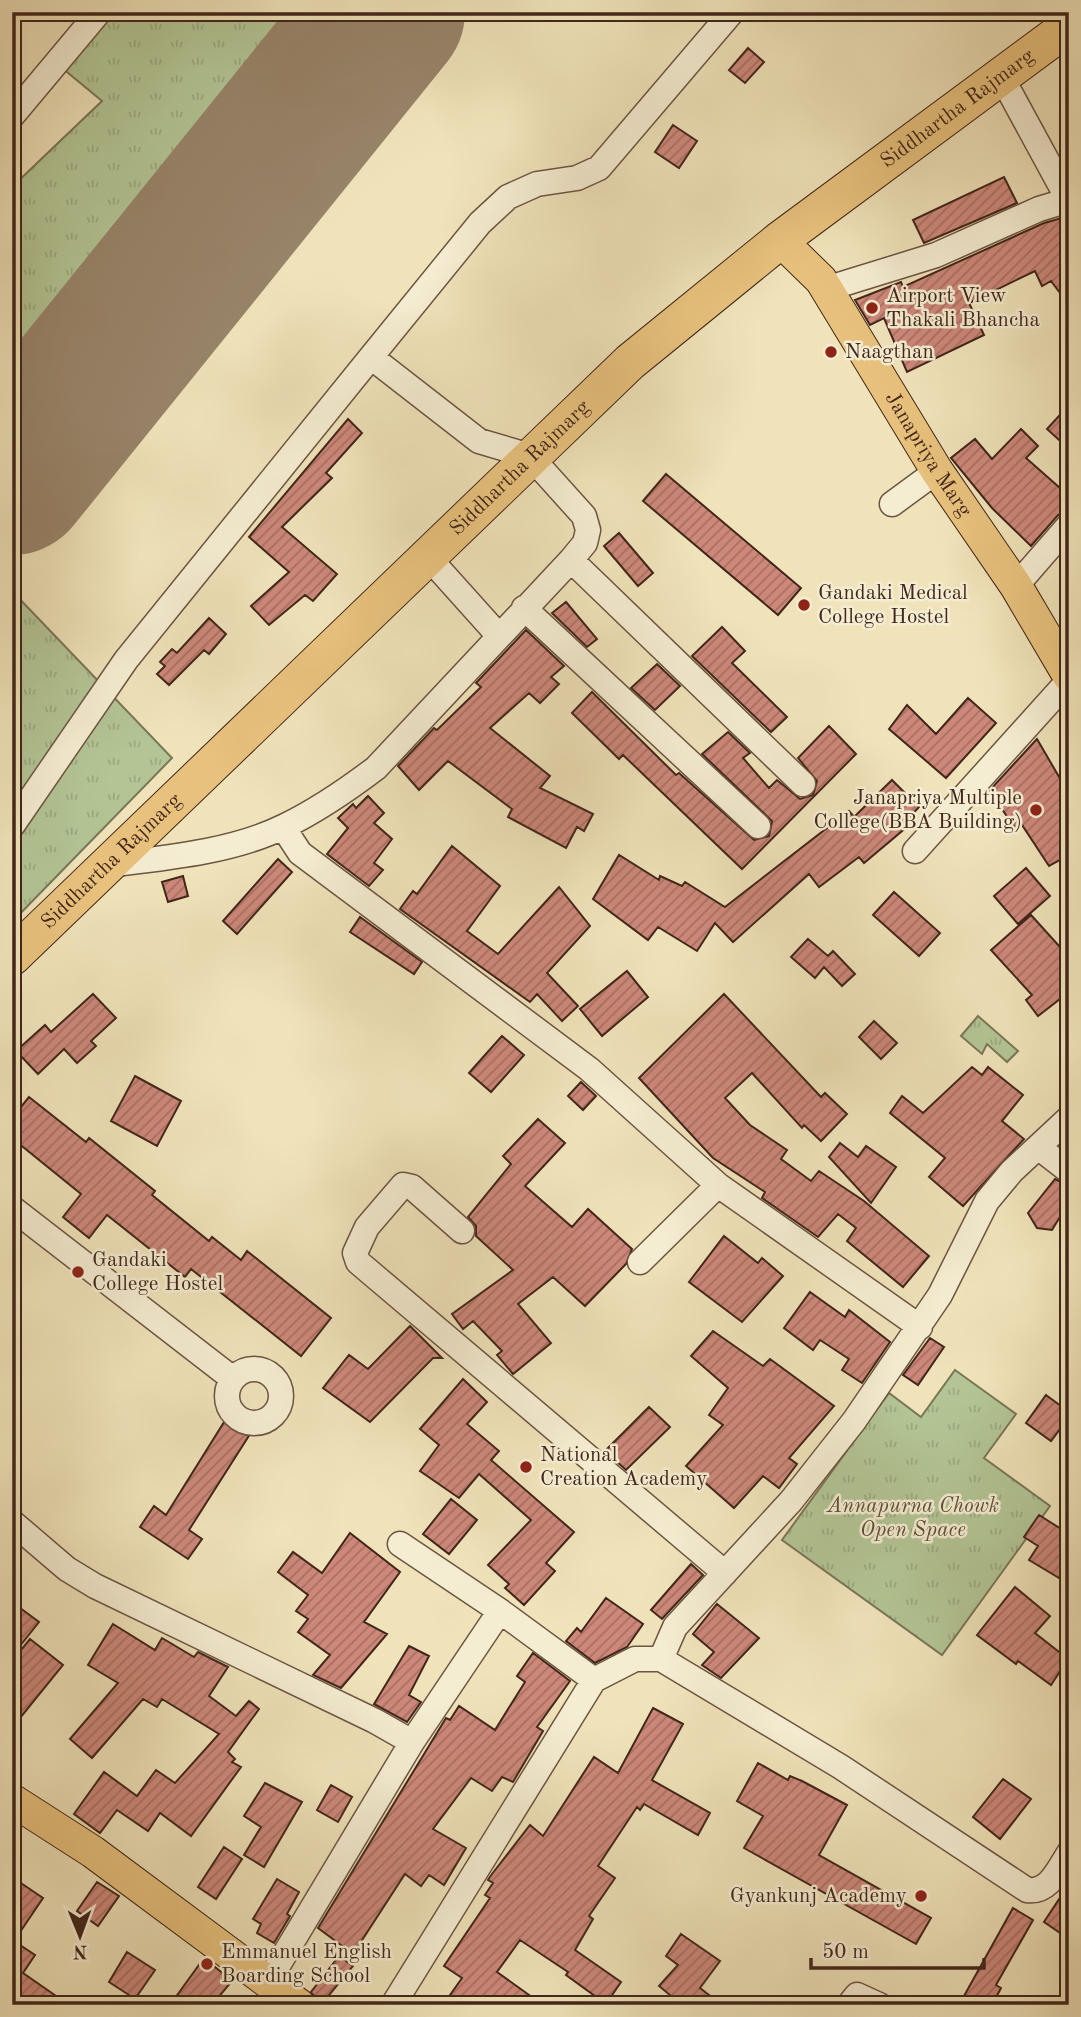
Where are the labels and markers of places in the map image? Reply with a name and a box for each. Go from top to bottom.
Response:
place label: Airport View Thakali Bhancha [886,286,1040,331]
marker: Airport View Thakali Bhancha [864,300,880,316]
place label: Naagthan [845,342,934,363]
marker: Naagthan [823,344,839,360]
place label: Gandaki Medical College Hostel [818,583,968,628]
marker: Gandaki Medical College Hostel [796,597,812,613]
place label: Janapriya Multiple College(BBA Building) [814,788,1022,833]
marker: Janapriya Multiple College(BBA Building) [1028,802,1044,818]
place label: Gandaki College Hostel [92,1250,223,1295]
marker: Gandaki College Hostel [70,1264,86,1280]
place label: National Creation Academy [540,1445,707,1490]
marker: National Creation Academy [518,1459,534,1475]
place label: Gyankunj Academy [730,1886,907,1907]
marker: Gyankunj Academy [913,1888,929,1904]
place label: Emmanuel English Boarding School [221,1942,392,1987]
marker: Emmanuel English Boarding School [199,1956,215,1972]

